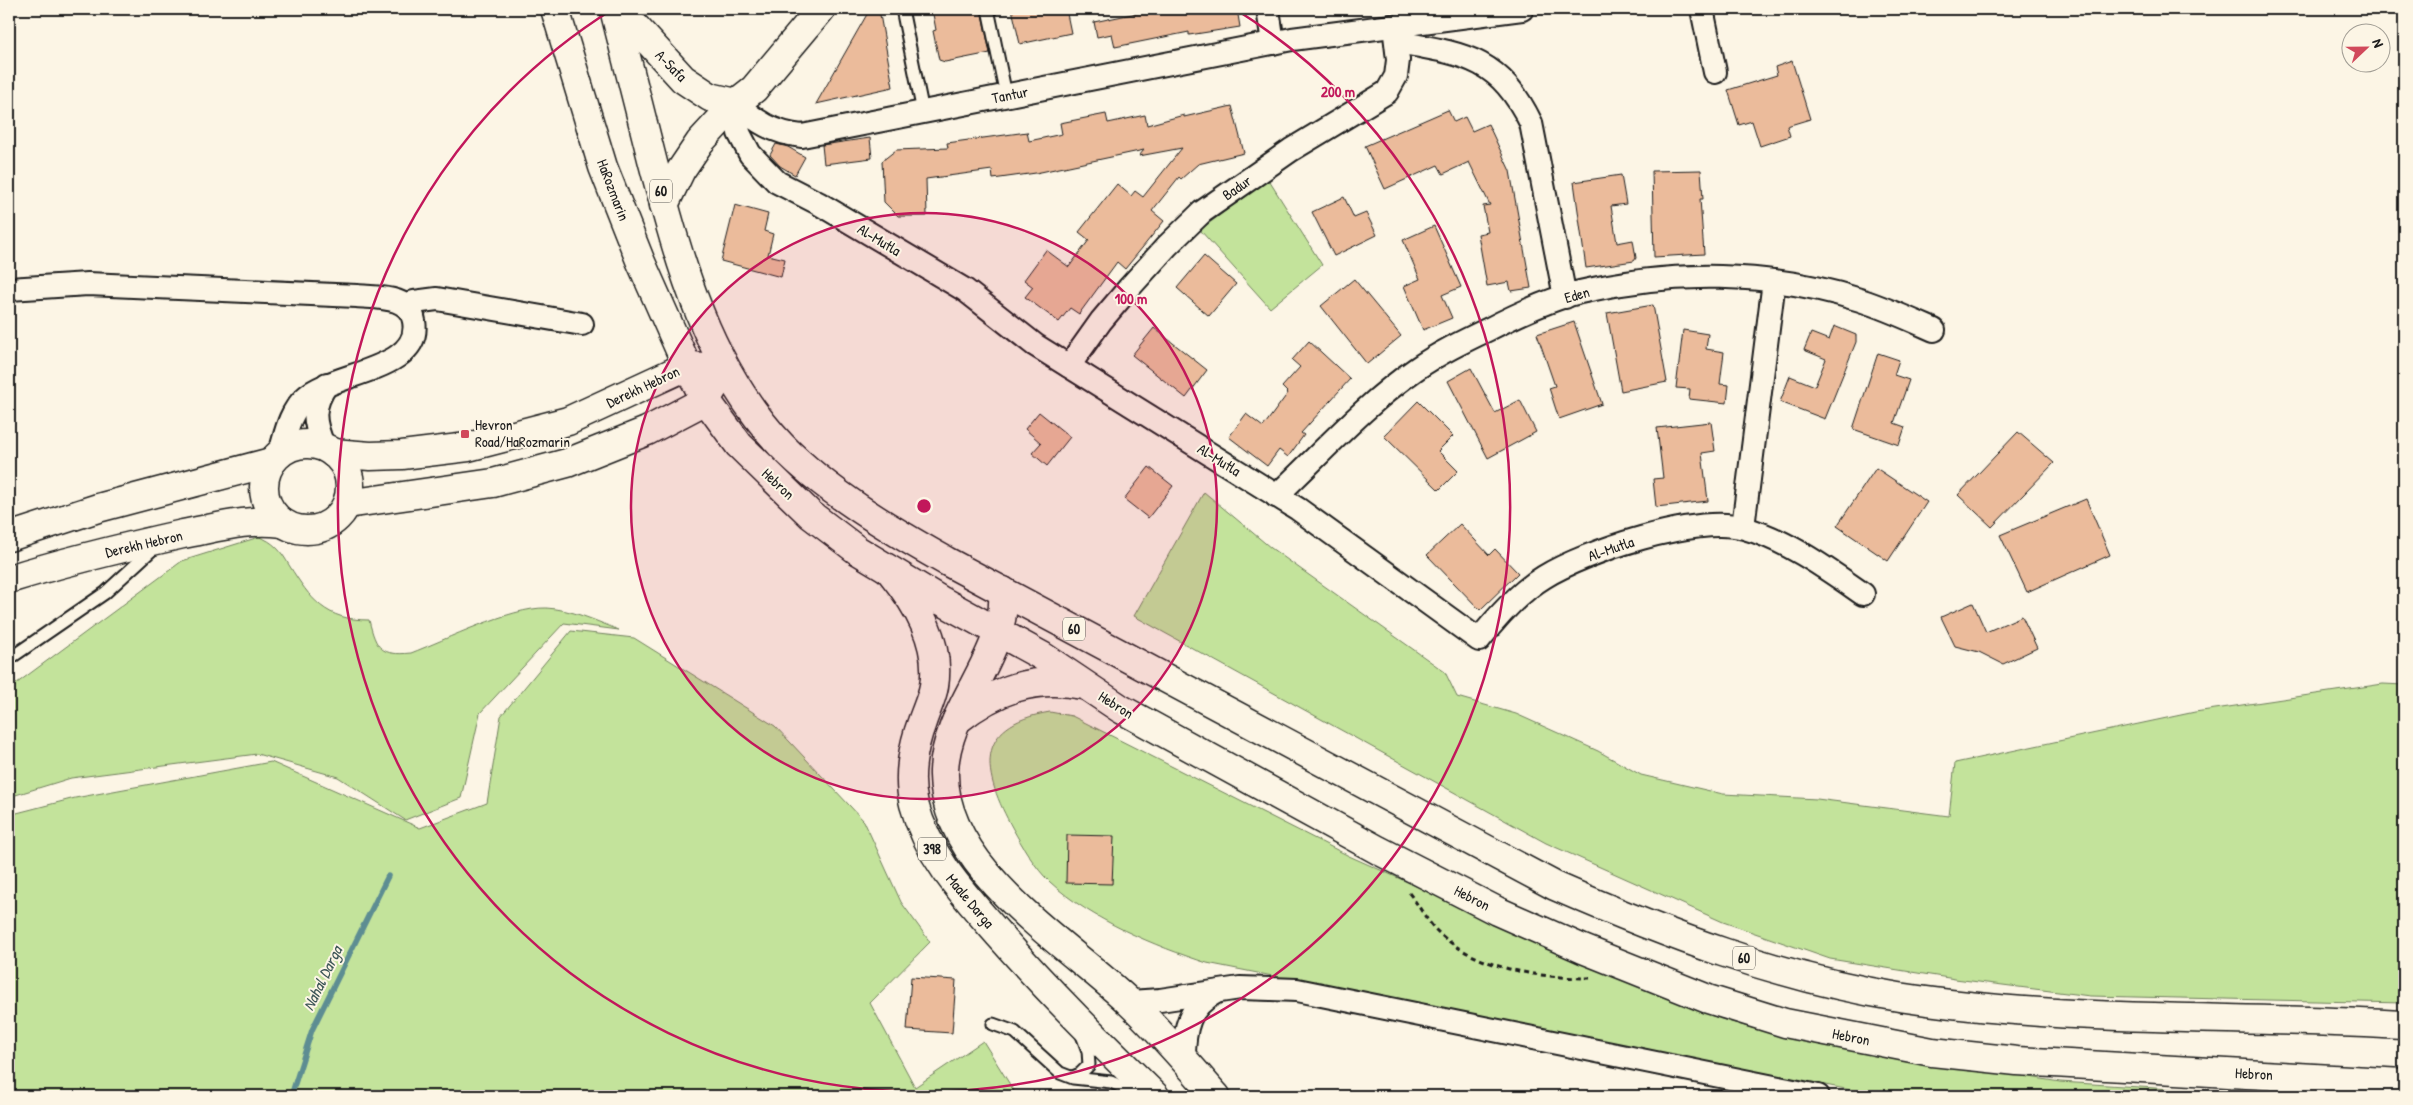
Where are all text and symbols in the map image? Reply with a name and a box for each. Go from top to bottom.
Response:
north arrow [2340,22,2390,72]
text: N [2368,36,2389,50]
street label: A-Safa [651,45,692,86]
street label: Tantur [990,81,1030,108]
text: 200 m [1321,81,1355,102]
street label: HaRozmarin [592,156,635,224]
street label: Badur [1218,170,1256,205]
road number: 60 [650,180,672,202]
street label: Al-Mutla [854,218,905,261]
street label: Eden [1562,281,1592,308]
text: 100 m [1115,288,1147,309]
street label: Derekh Hebron [603,360,683,413]
place label: Hevron Road/HaRozmarin [475,414,570,452]
marker: Hevron Road/HaRozmarin [459,428,471,440]
street label: Al-Mutla [1194,438,1245,481]
street label: Hebron [757,463,799,504]
centre of rings [915,497,933,515]
street label: Derekh Hebron [103,524,185,563]
street label: Al-Mutla [1585,531,1637,566]
road number: 60 [1063,618,1085,640]
street label: Hebron [1095,686,1138,724]
road number: 398 [918,838,946,861]
street label: Maale Darga [941,869,1000,933]
street label: Hebron [1451,880,1494,916]
water label: Nahal Darga [297,941,348,1014]
road number: 60 [1733,946,1755,970]
street label: Hebron [1831,1023,1872,1050]
street label: Hebron [2235,1062,2274,1085]

